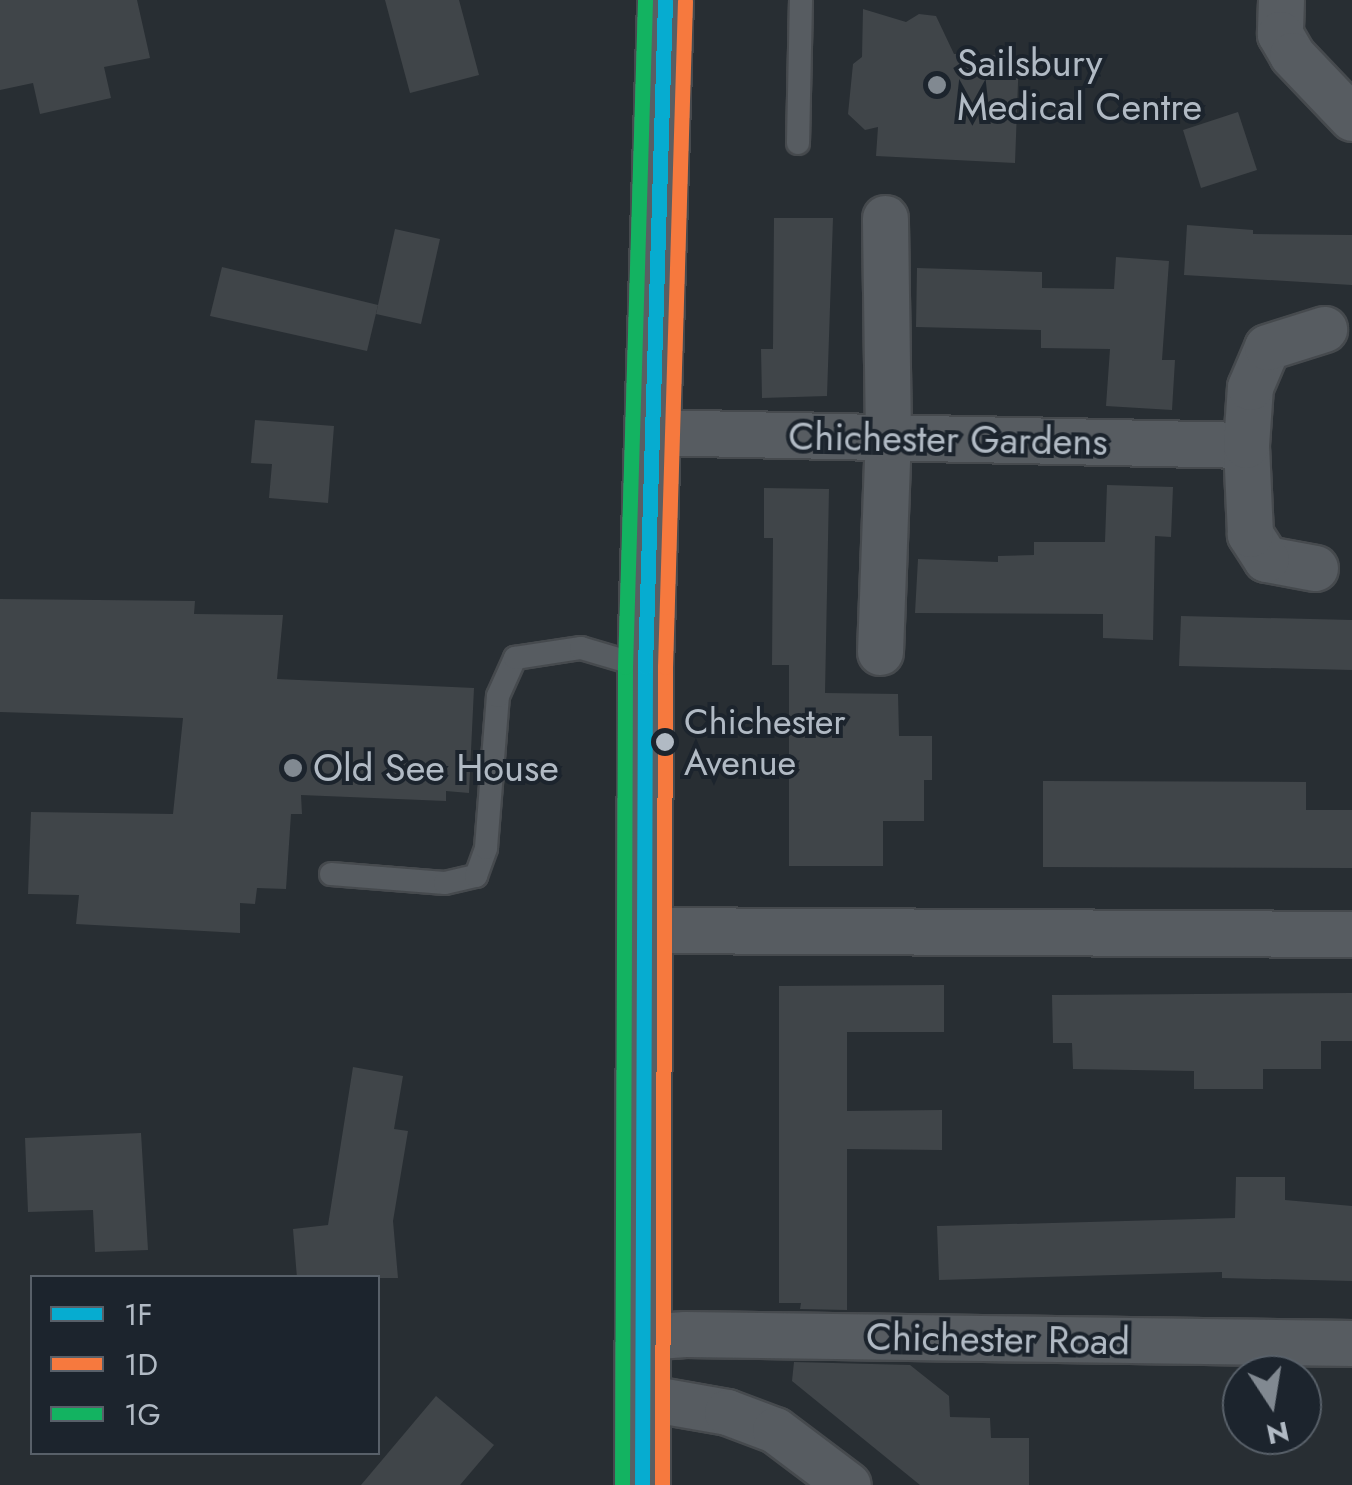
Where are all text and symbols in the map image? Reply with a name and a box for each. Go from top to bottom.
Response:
place label: Sailsbury Medical Centre [957,40,1202,130]
marker: Sailsbury Medical Centre [926,74,948,96]
street label: Chichester Gardens [788,413,1108,465]
place label: Chichester Avenue [684,699,846,784]
marker: Chichester Avenue [655,732,675,752]
place label: Old See House [313,745,559,791]
marker: Old See House [282,757,304,779]
legend [30,1275,380,1455]
text: 1F [124,1293,153,1336]
street label: Chichester Road [866,1314,1130,1364]
text: 1D [124,1343,158,1386]
north arrow [1222,1355,1322,1455]
text: 1G [124,1393,161,1436]
text: N [1263,1411,1293,1455]

